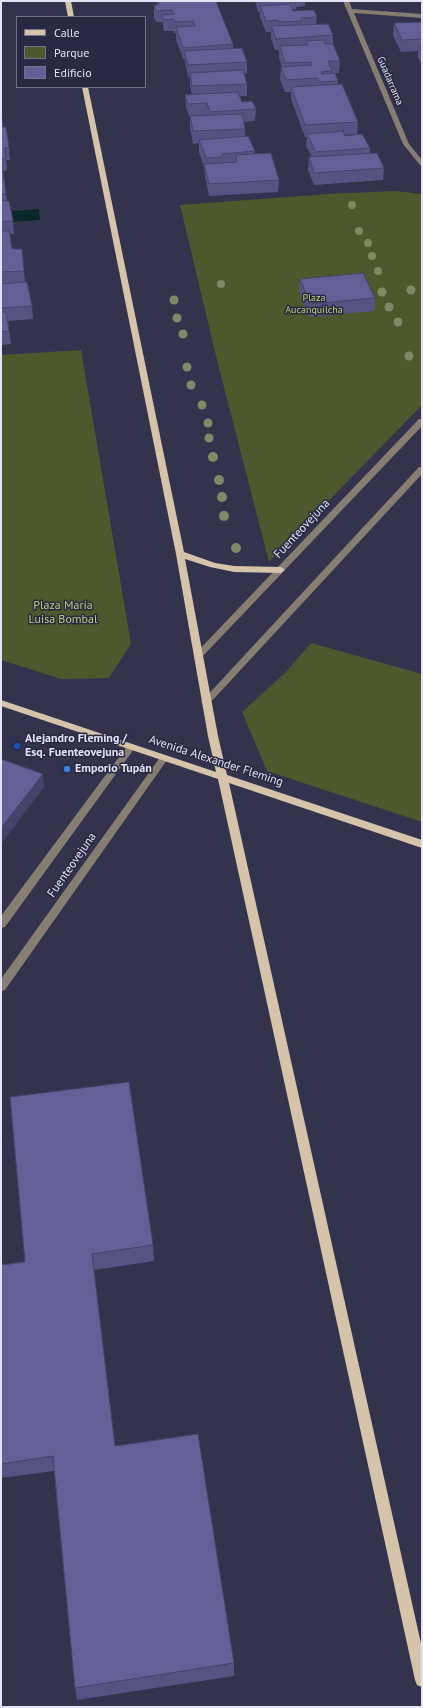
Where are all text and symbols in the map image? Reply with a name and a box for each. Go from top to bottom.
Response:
legend [16,16,146,88]
text: Calle [54,25,80,40]
text: Parque [54,45,89,60]
street label: Guadarrama [374,55,406,107]
text: Edificio [54,65,92,80]
park label: Plaza Aucanquilcha [285,292,343,316]
street label: Fuenteovejuna [271,496,333,562]
park label: Plaza María Luisa Bombal [29,599,97,627]
place label: Alejandro Fleming / Esq. Fuenteovejuna [25,732,127,760]
street label: Avenida Alexander Fleming [147,732,285,790]
marker: Alejandro Fleming / Esq. Fuenteovejuna [12,741,22,751]
place label: Emporio Tupán [75,762,152,776]
marker: Emporio Tupán [62,764,72,774]
street label: Fuenteovejuna [44,830,100,900]

